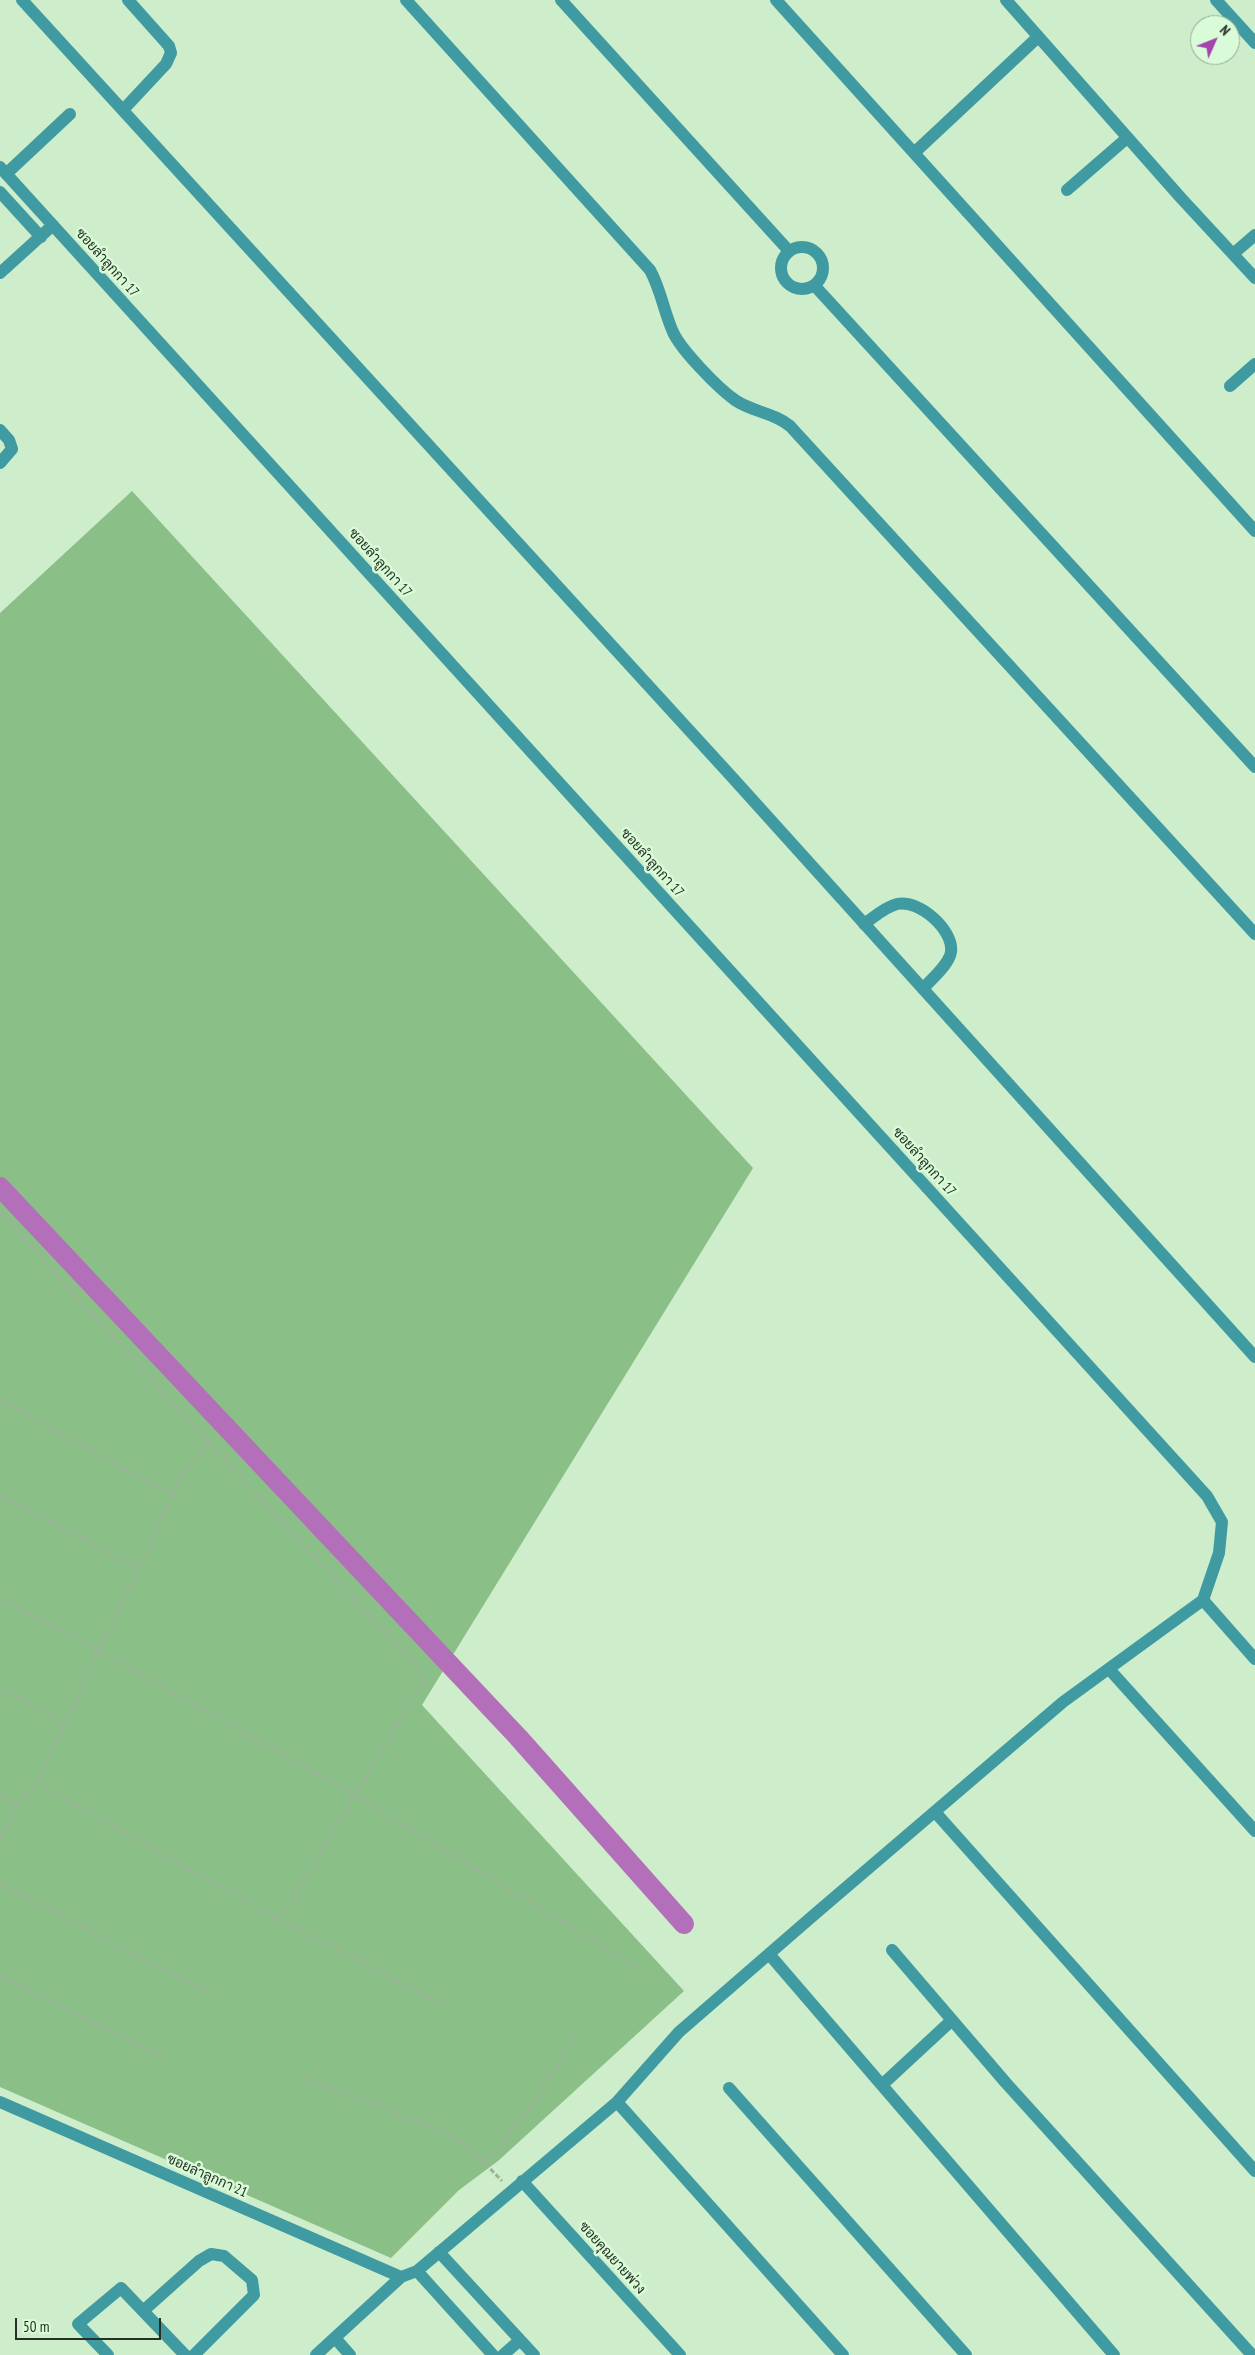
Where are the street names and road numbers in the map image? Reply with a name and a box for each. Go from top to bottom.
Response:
street label: ซอยลำลูกกา 17 [72,225,142,301]
street label: ซอยลำลูกกา 17 [345,525,415,601]
street label: ซอยลำลูกกา 17 [617,825,687,901]
street label: ซอยลำลูกกา 17 [889,1124,959,1200]
street label: ซอยลำลูกกา 21 [164,2151,250,2201]
street label: ซอยคุณยายพ่วง [575,2218,649,2298]

